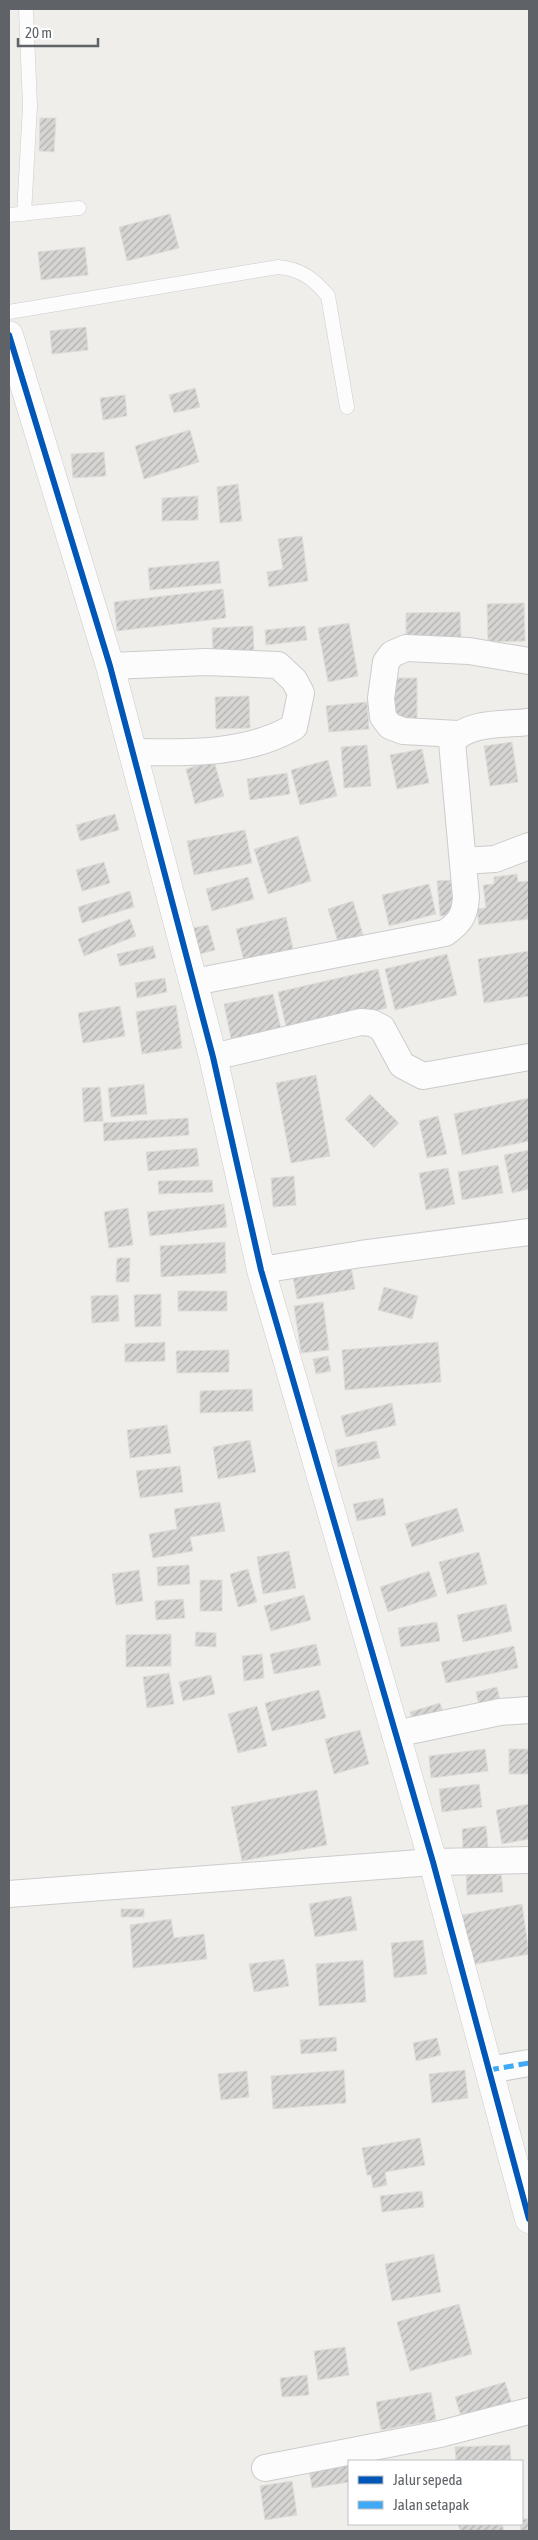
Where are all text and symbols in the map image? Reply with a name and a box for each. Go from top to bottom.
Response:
scale bar [18,15,98,47]
text: 20 m [25,24,52,41]
legend [348,2460,523,2525]
text: Jalur sepeda [393,2471,463,2488]
text: Jalan setapak [393,2496,470,2513]

